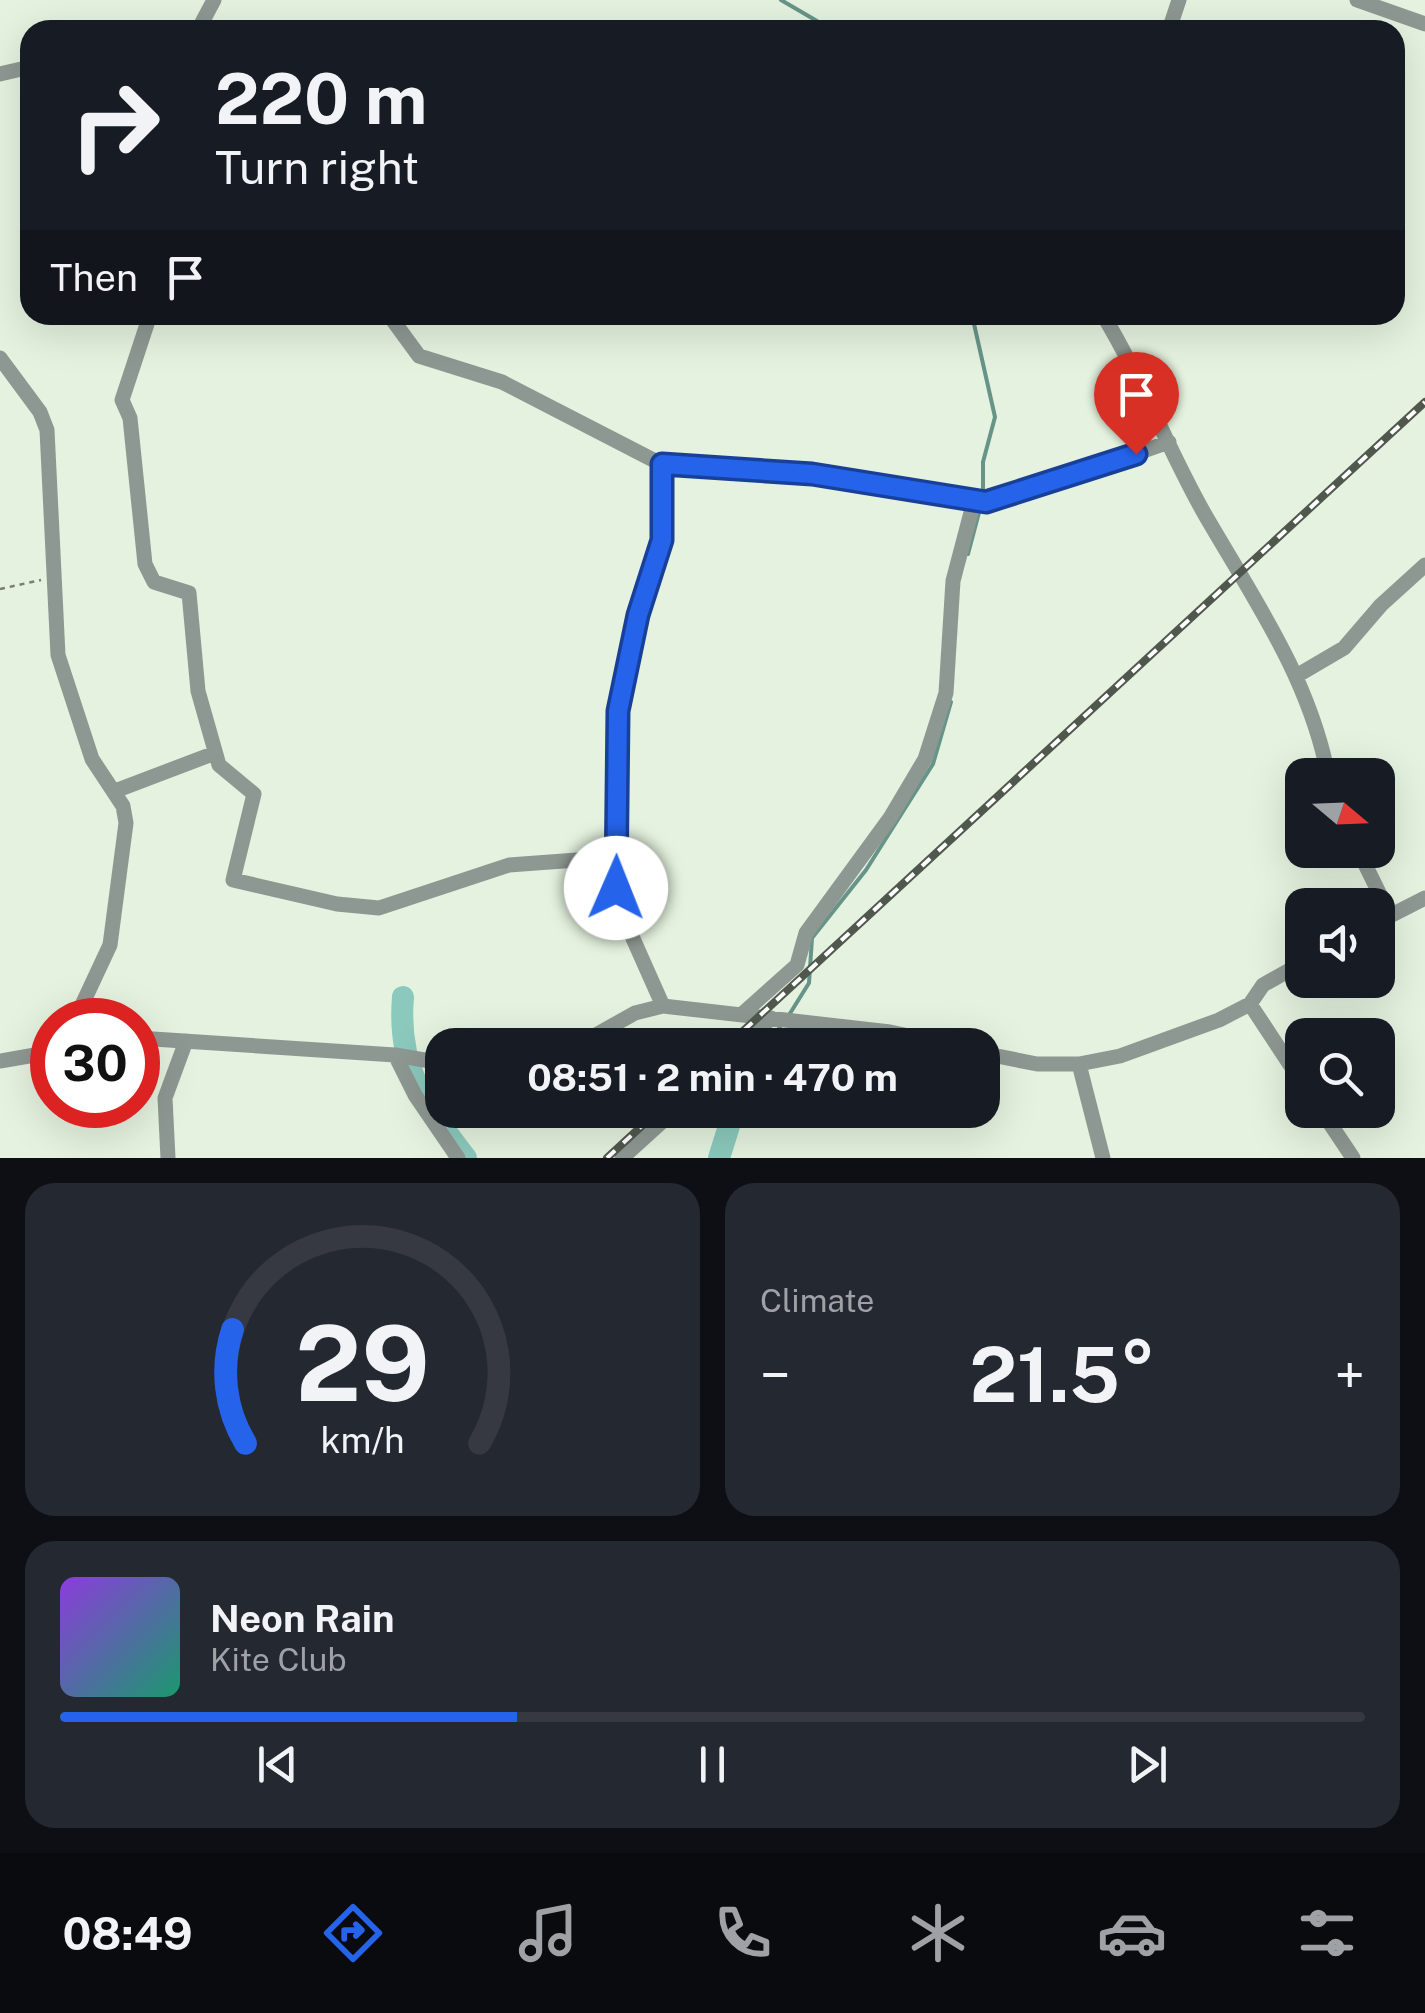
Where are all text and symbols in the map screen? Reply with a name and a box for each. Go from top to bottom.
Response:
text: 220 m [215,57,428,140]
icon: right [50,60,180,190]
text: Turn right [215,141,419,194]
icon: arrive [158,250,213,305]
text: Then [50,255,138,300]
pin [1094,352,1179,455]
icon: arrive [1109,367,1164,422]
north arrow [1285,758,1395,868]
map controls [1285,758,1395,1128]
position arrow [564,836,668,940]
button: sound [1285,888,1395,998]
speed limit sign: 30 [30,998,160,1128]
button: search [1285,1018,1395,1128]
text: 08:51 · 2 min · 470 m [527,1055,898,1100]
text: Climate [760,1282,874,1319]
text: 29 [295,1302,430,1424]
text: 21.5° [969,1331,1156,1419]
text: − [760,1343,791,1407]
text: + [1335,1343,1365,1407]
text: km/h [320,1419,405,1461]
text: Neon Rain [210,1596,394,1641]
text: Kite Club [210,1641,347,1678]
icon: previous [250,1737,305,1792]
icon: pause [685,1737,740,1792]
icon: next [1120,1737,1175,1792]
icon: directions [318,1898,388,1968]
icon: music [513,1898,583,1968]
icon: phone [708,1898,778,1968]
icon: climate [903,1898,973,1968]
icon: car [1097,1898,1167,1968]
icon: filters [1292,1898,1362,1968]
text: 08:49 [62,1907,193,1960]

